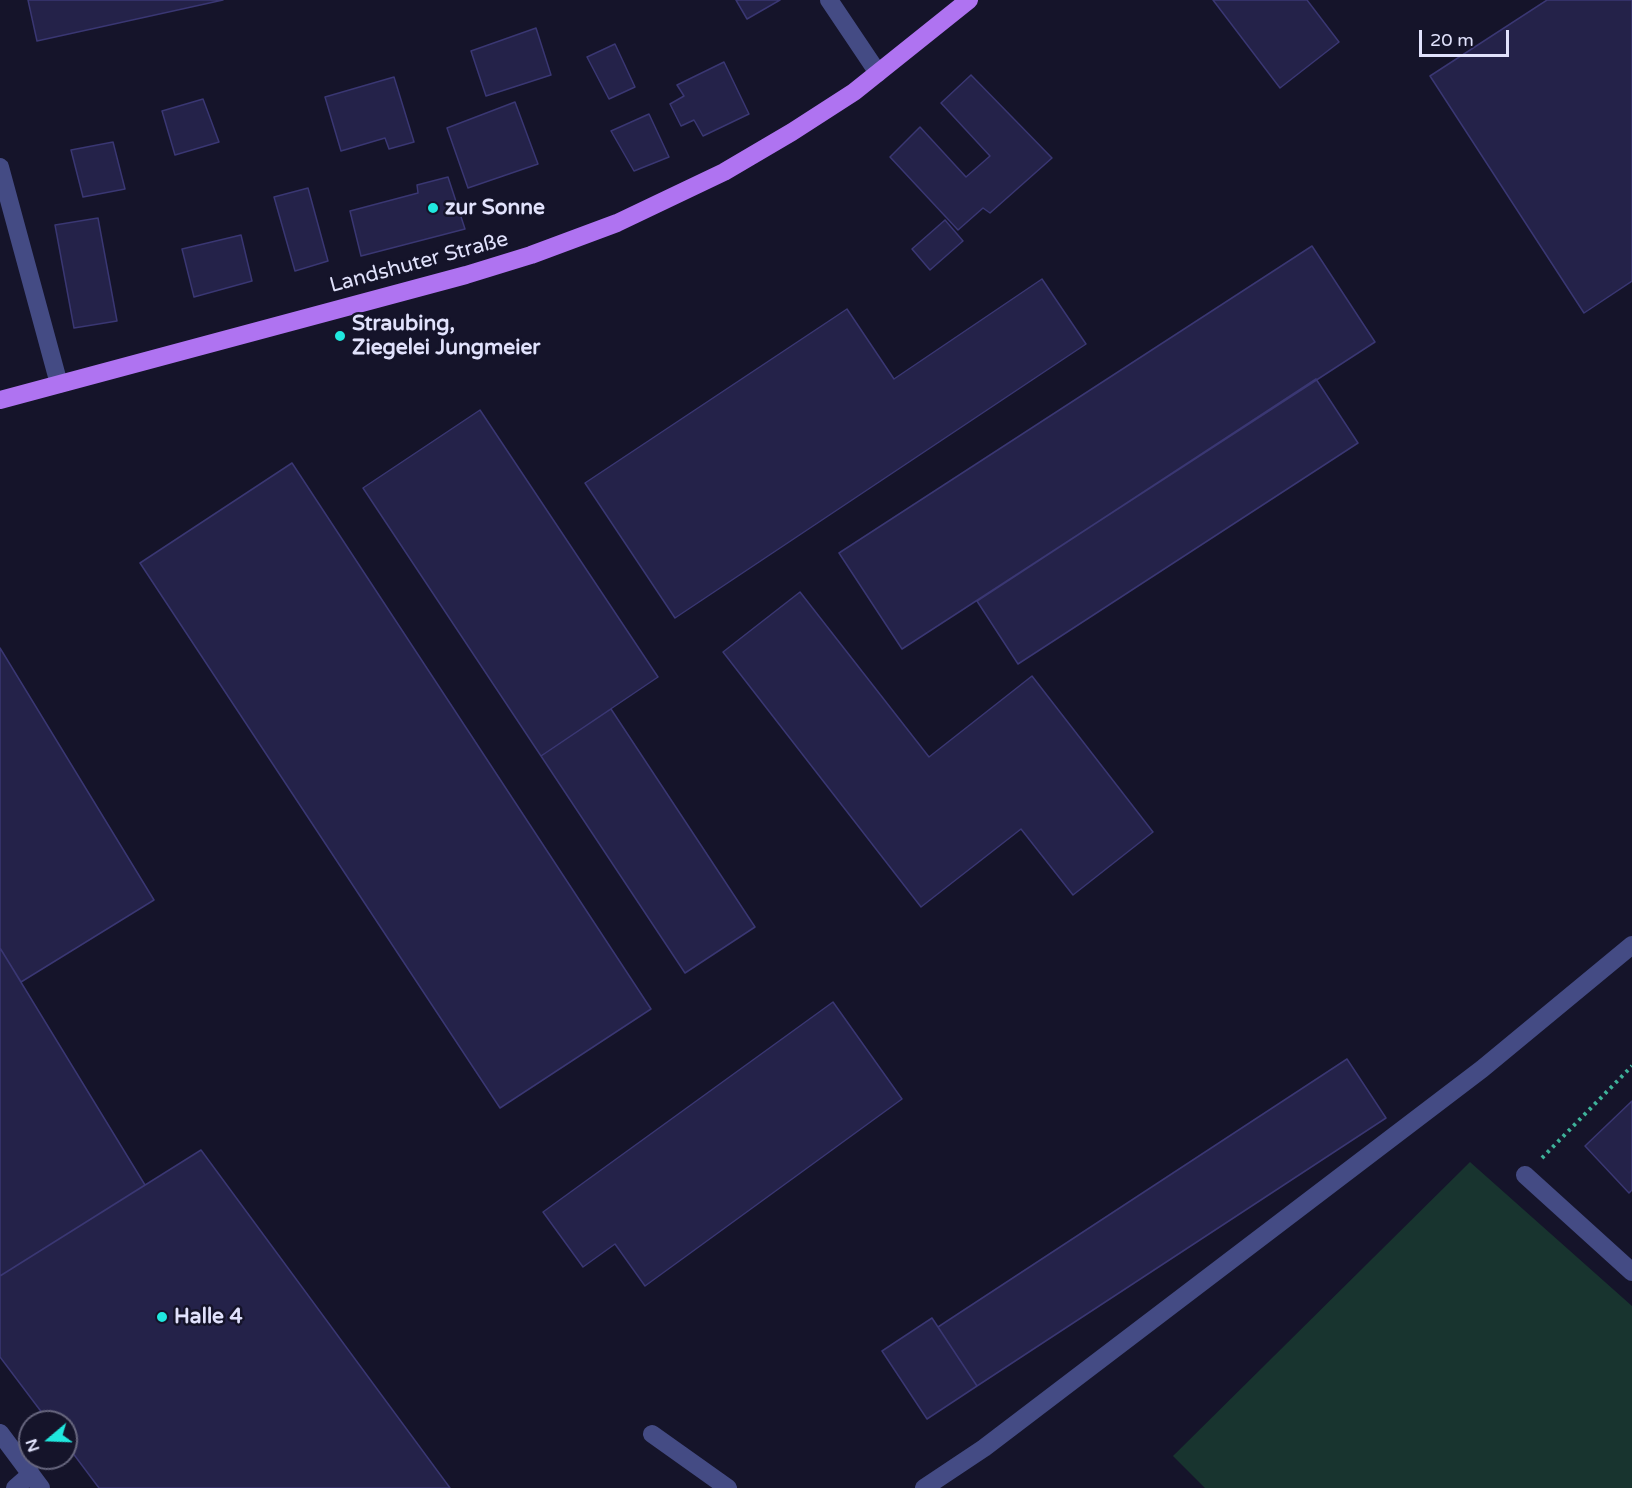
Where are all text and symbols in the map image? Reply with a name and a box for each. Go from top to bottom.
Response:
scale bar [1422,18,1512,56]
text: 20 m [1430,29,1474,51]
place label: zur Sonne [445,195,545,221]
marker: zur Sonne [426,201,440,215]
street label: Landshuter Straße [327,227,511,299]
place label: Straubing, Ziegelei Jungmeier [352,311,540,361]
marker: Straubing, Ziegelei Jungmeier [333,329,347,343]
place label: Halle 4 [174,1304,243,1330]
marker: Halle 4 [155,1310,169,1324]
north arrow [18,1410,78,1470]
text: N [21,1436,44,1455]

